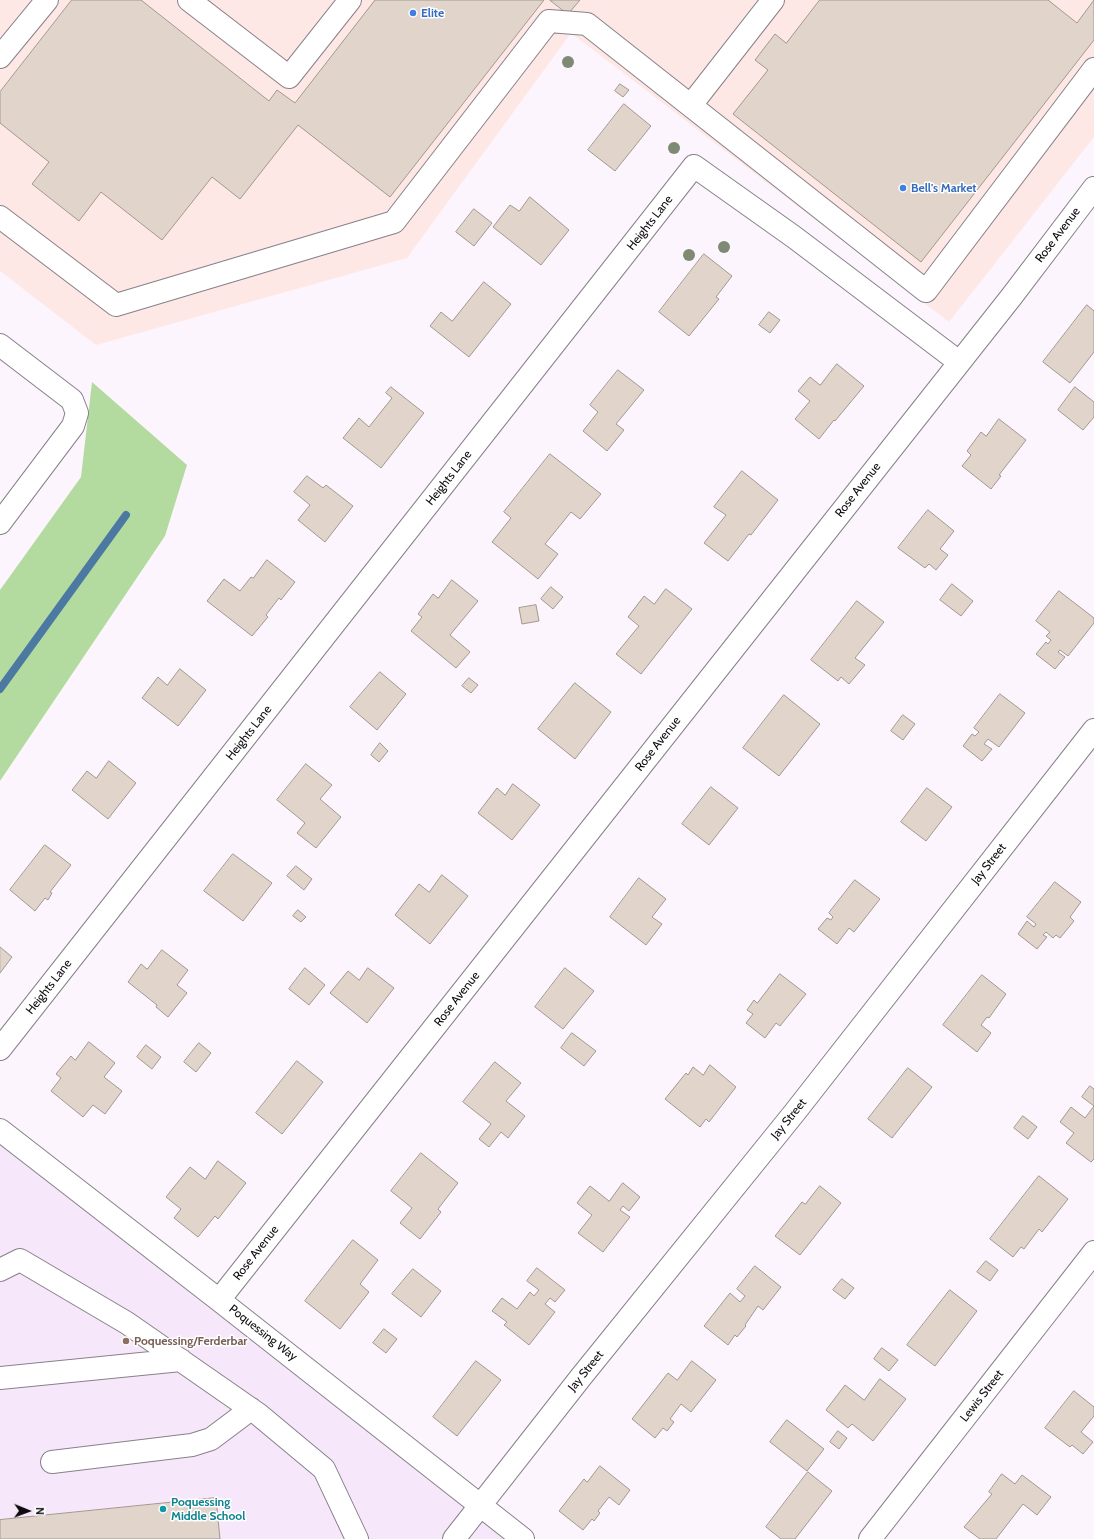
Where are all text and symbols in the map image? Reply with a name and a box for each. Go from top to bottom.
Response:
place label: Elite [421,6,444,20]
marker: Elite [408,8,418,18]
place label: Bell's Market [911,181,976,195]
marker: Bell's Market [898,183,908,193]
street label: Heights Lane [624,193,676,253]
street label: Rose Avenue [1033,205,1083,265]
street label: Heights Lane [423,448,475,508]
street label: Rose Avenue [832,460,884,520]
street label: Heights Lane [223,703,275,763]
street label: Rose Avenue [632,714,684,774]
street label: Jay Street [969,841,1009,887]
street label: Heights Lane [23,957,75,1017]
street label: Rose Avenue [431,969,483,1029]
street label: Jay Street [768,1096,810,1142]
street label: Rose Avenue [230,1223,282,1283]
street label: Poquessing Way [226,1302,300,1364]
place label: Poquessing/Ferderbar [134,1334,247,1348]
marker: Poquessing/Ferderbar [121,1336,131,1346]
street label: Jay Street [565,1348,607,1394]
street label: Lewis Street [957,1367,1007,1425]
north arrow [8,1491,48,1531]
place label: Poquessing Middle School [171,1495,245,1523]
marker: Poquessing Middle School [158,1504,168,1514]
text: N [33,1507,47,1515]

